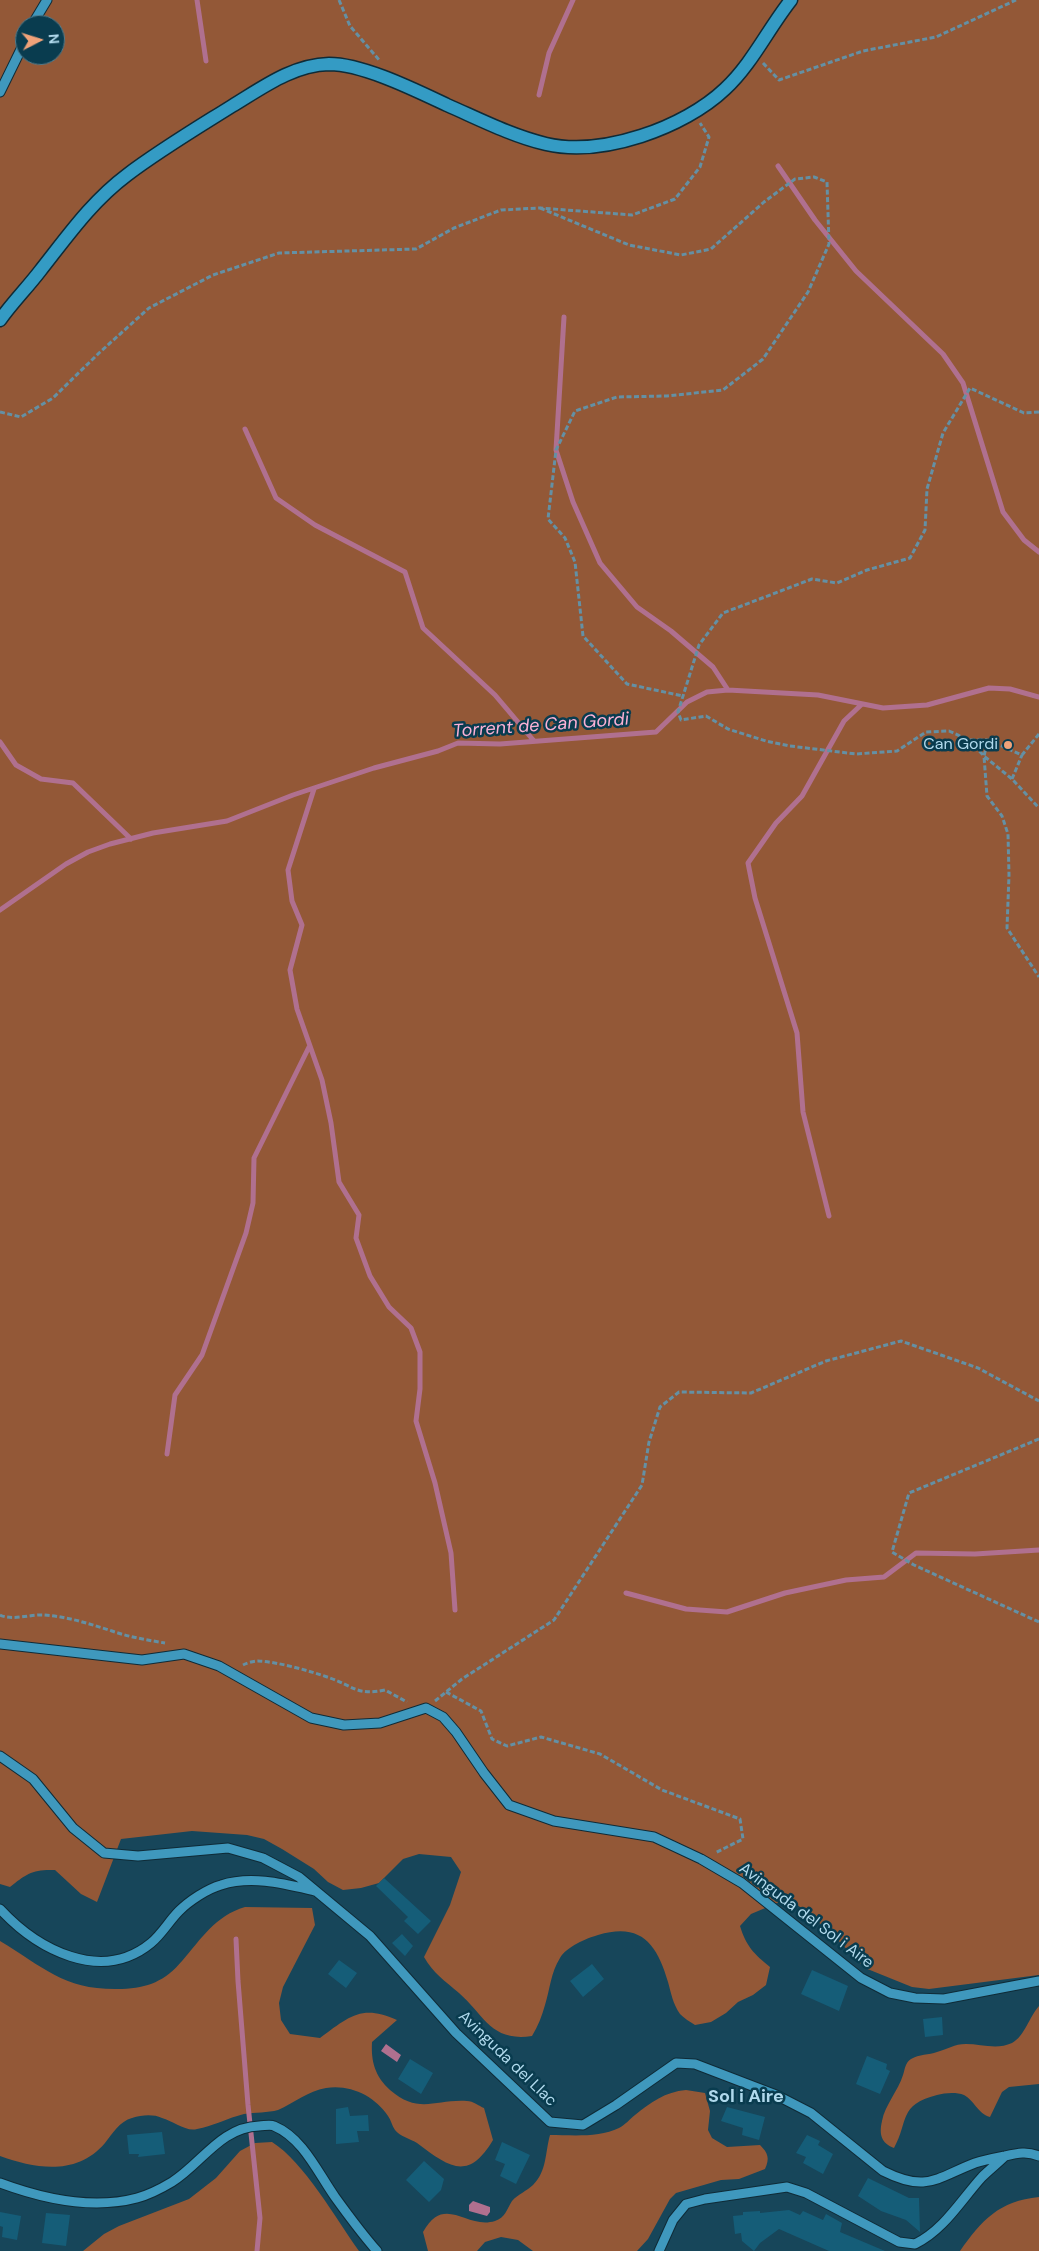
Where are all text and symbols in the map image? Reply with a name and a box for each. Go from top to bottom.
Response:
north arrow [15,15,65,65]
text: N [45,33,63,45]
water label: Torrent de Can Gordi [452,709,630,743]
place label: Can Gordi [923,735,998,755]
marker: Can Gordi [1002,739,1014,751]
street label: Avinguda del Sol i Aire [735,1859,877,1973]
street label: Avinguda del Llac [454,2007,560,2111]
district label: Sol i Aire [708,2086,784,2108]

